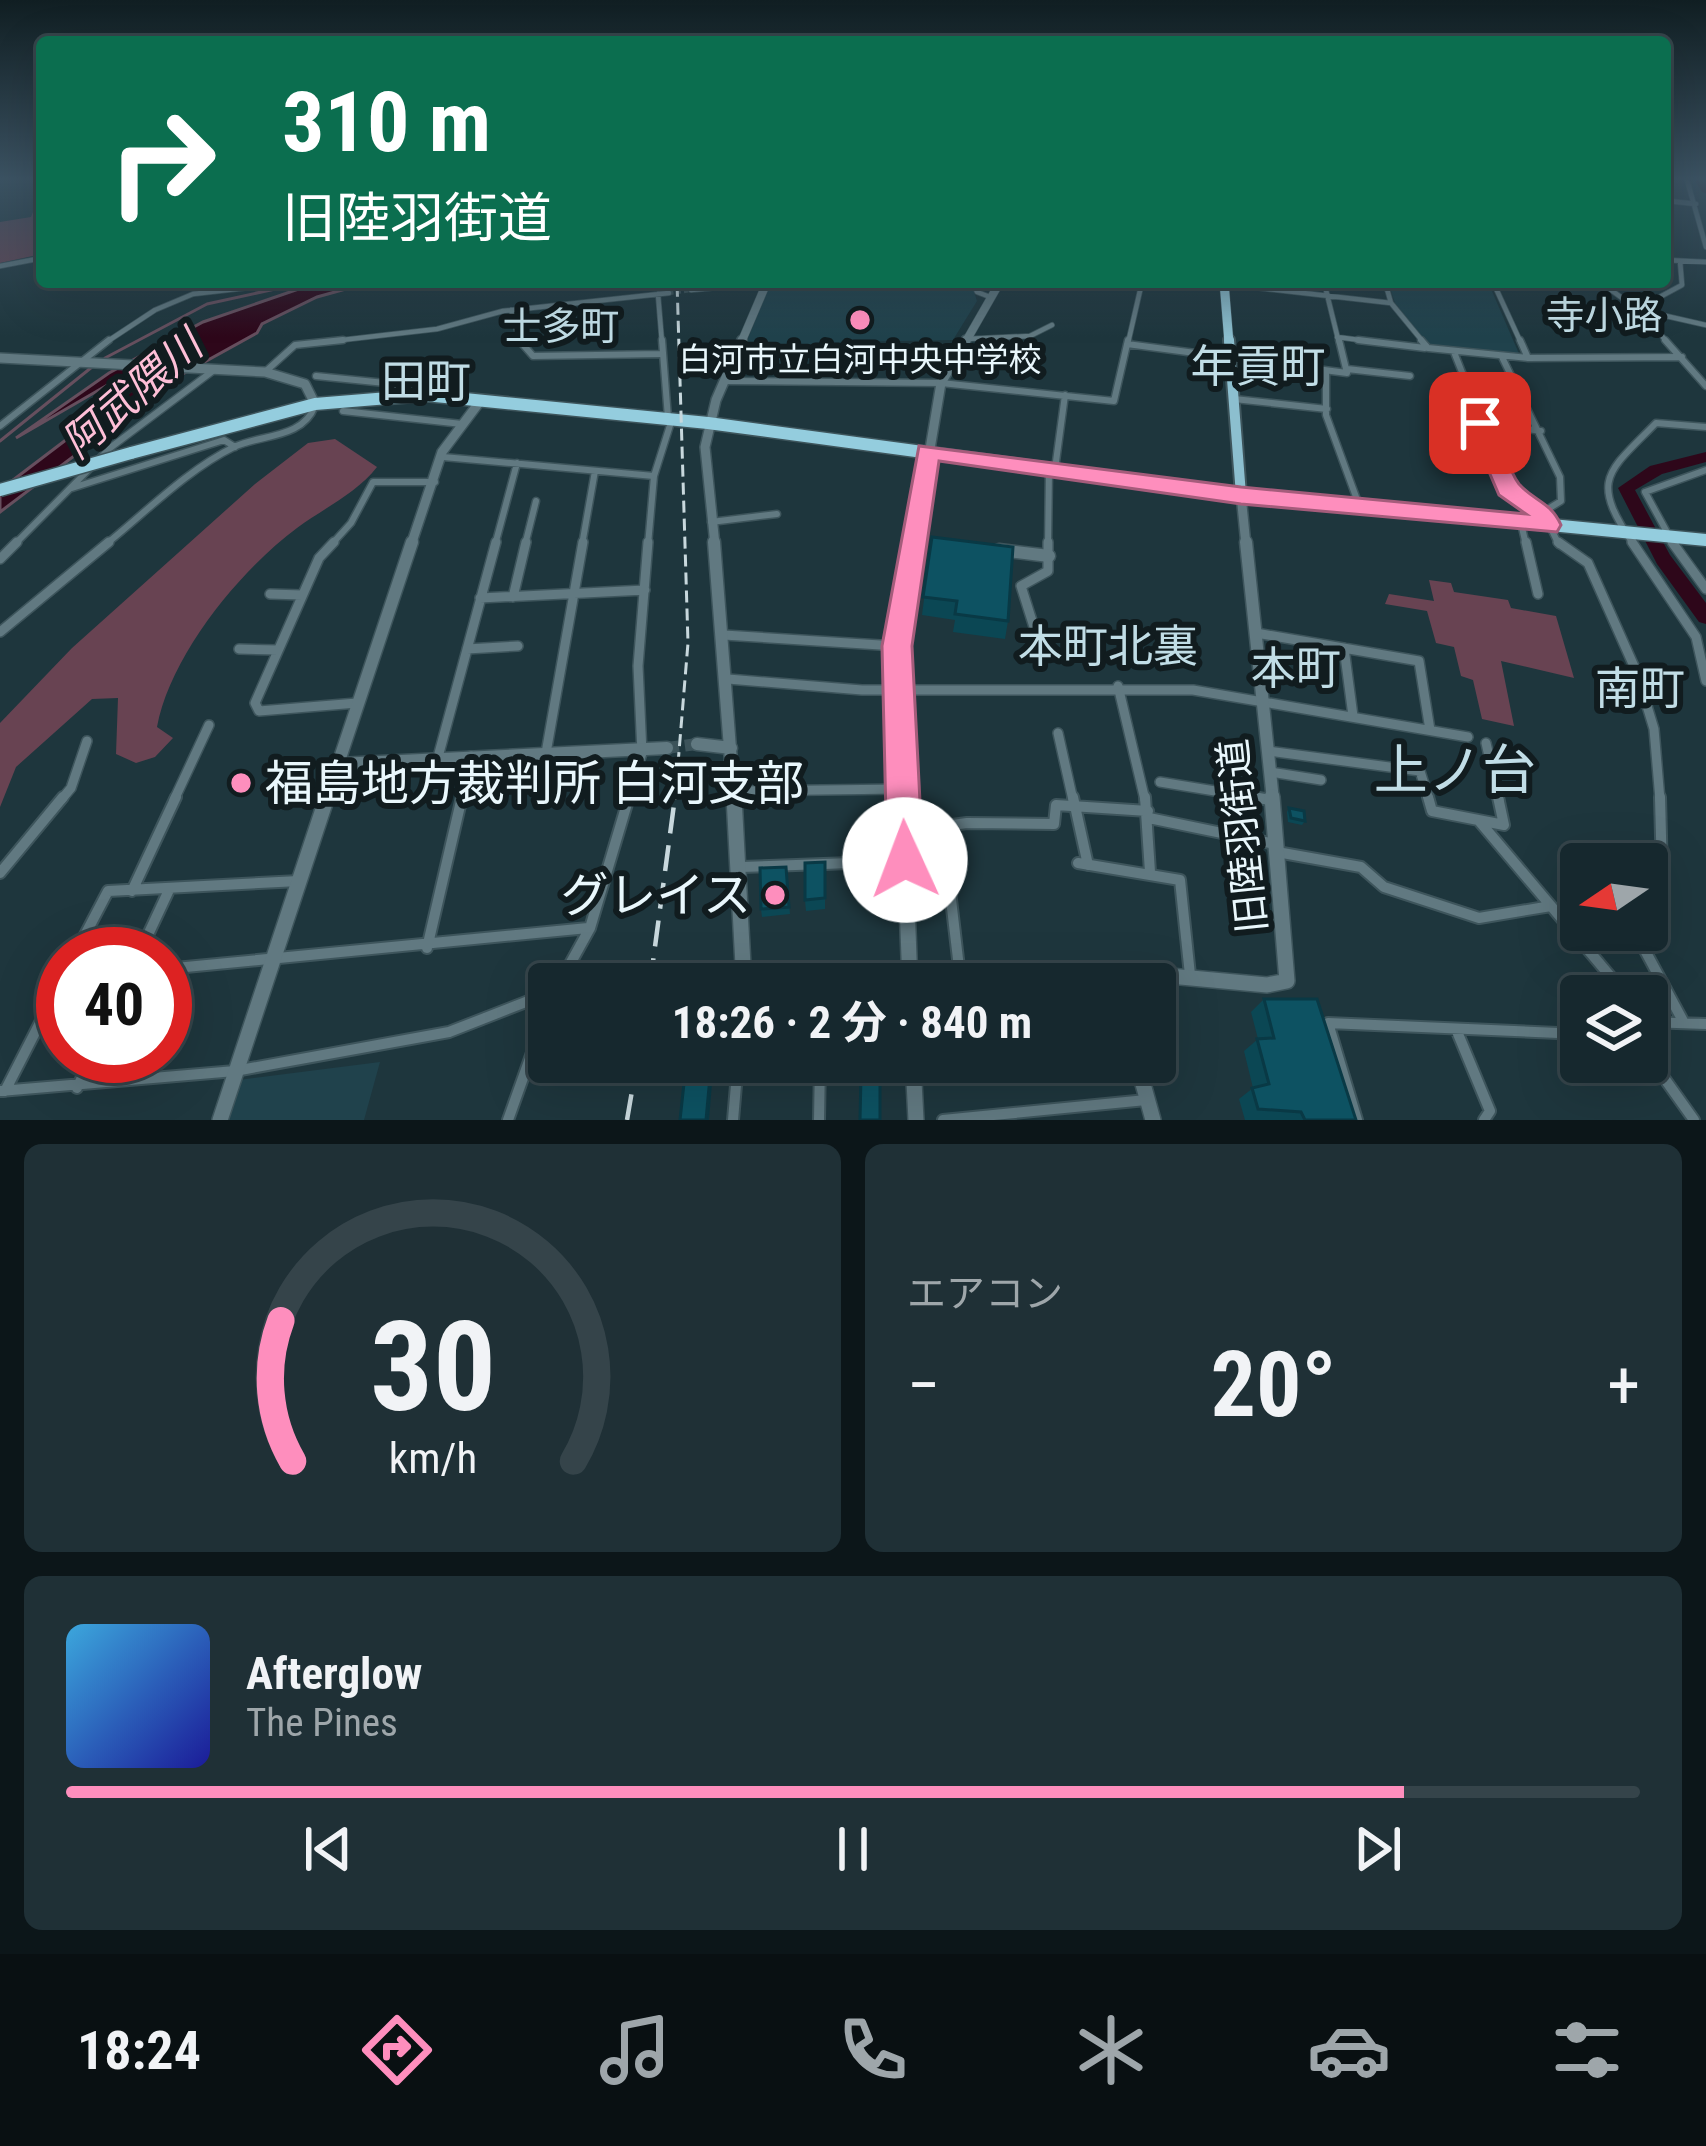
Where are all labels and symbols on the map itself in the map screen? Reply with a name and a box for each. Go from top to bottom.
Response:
district label: 寺小路 [1545,293,1663,339]
district label: 士多町 [502,304,620,350]
marker: 白河市立白河中央中学校 [847,307,873,333]
water label: 阿武隈川 [53,318,214,468]
place label: 白河市立白河中央中学校 [679,340,1042,379]
district label: 年貢町 [1190,340,1326,393]
district label: 田町 [381,355,471,408]
pin [1429,372,1531,474]
district label: 本町北裏 [1018,620,1198,673]
district label: 本町 [1251,642,1341,695]
district label: 南町 [1595,662,1685,715]
street label: 旧陸羽街道 [1210,737,1276,935]
district label: 上ノ台 [1374,739,1536,802]
place label: 福島地方裁判所 白河支部 [265,755,804,812]
marker: 福島地方裁判所 白河支部 [228,770,254,796]
position arrow [842,797,968,923]
north arrow [1560,843,1668,951]
place label: グレイス [560,867,751,924]
marker: グレイス [762,882,788,908]
speed limit sign: 40 [36,927,192,1083]

